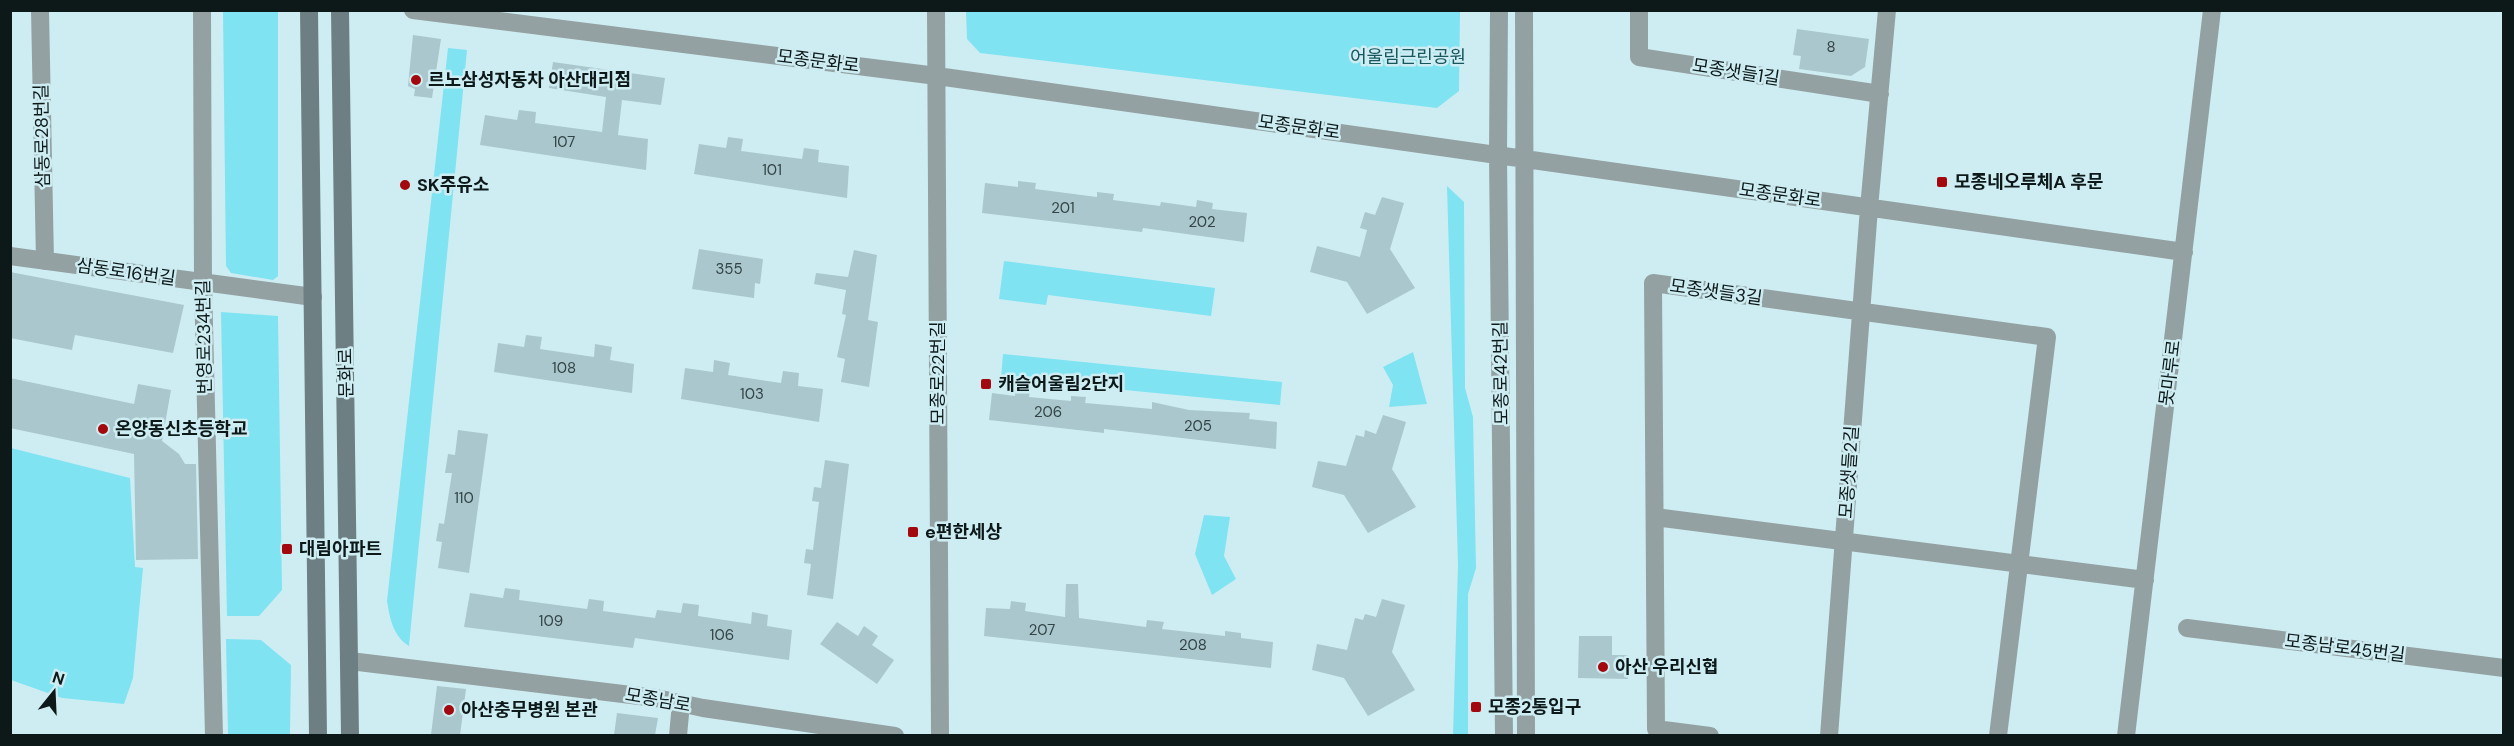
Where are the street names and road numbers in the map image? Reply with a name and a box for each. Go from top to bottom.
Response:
street label: 모종문화로 [775,44,861,78]
street label: 모종샛들1길 [1690,53,1782,91]
street label: 삼동로28번길 [29,84,55,188]
street label: 모종문화로 [1256,109,1342,145]
street label: 모종문화로 [1737,177,1823,213]
street label: 삼동로16번길 [75,253,177,291]
street label: 모종샛들3길 [1668,274,1764,310]
street label: 번영로234번길 [191,279,217,395]
street label: 모종로22번길 [926,321,950,425]
street label: 모종로42번길 [1488,321,1514,425]
street label: 못마루로 [2154,339,2186,407]
street label: 문화로 [334,348,358,398]
street label: 모종샛들2길 [1834,425,1864,519]
street label: 모종남로45번길 [2283,629,2407,667]
street label: 모종남로 [623,682,693,718]

